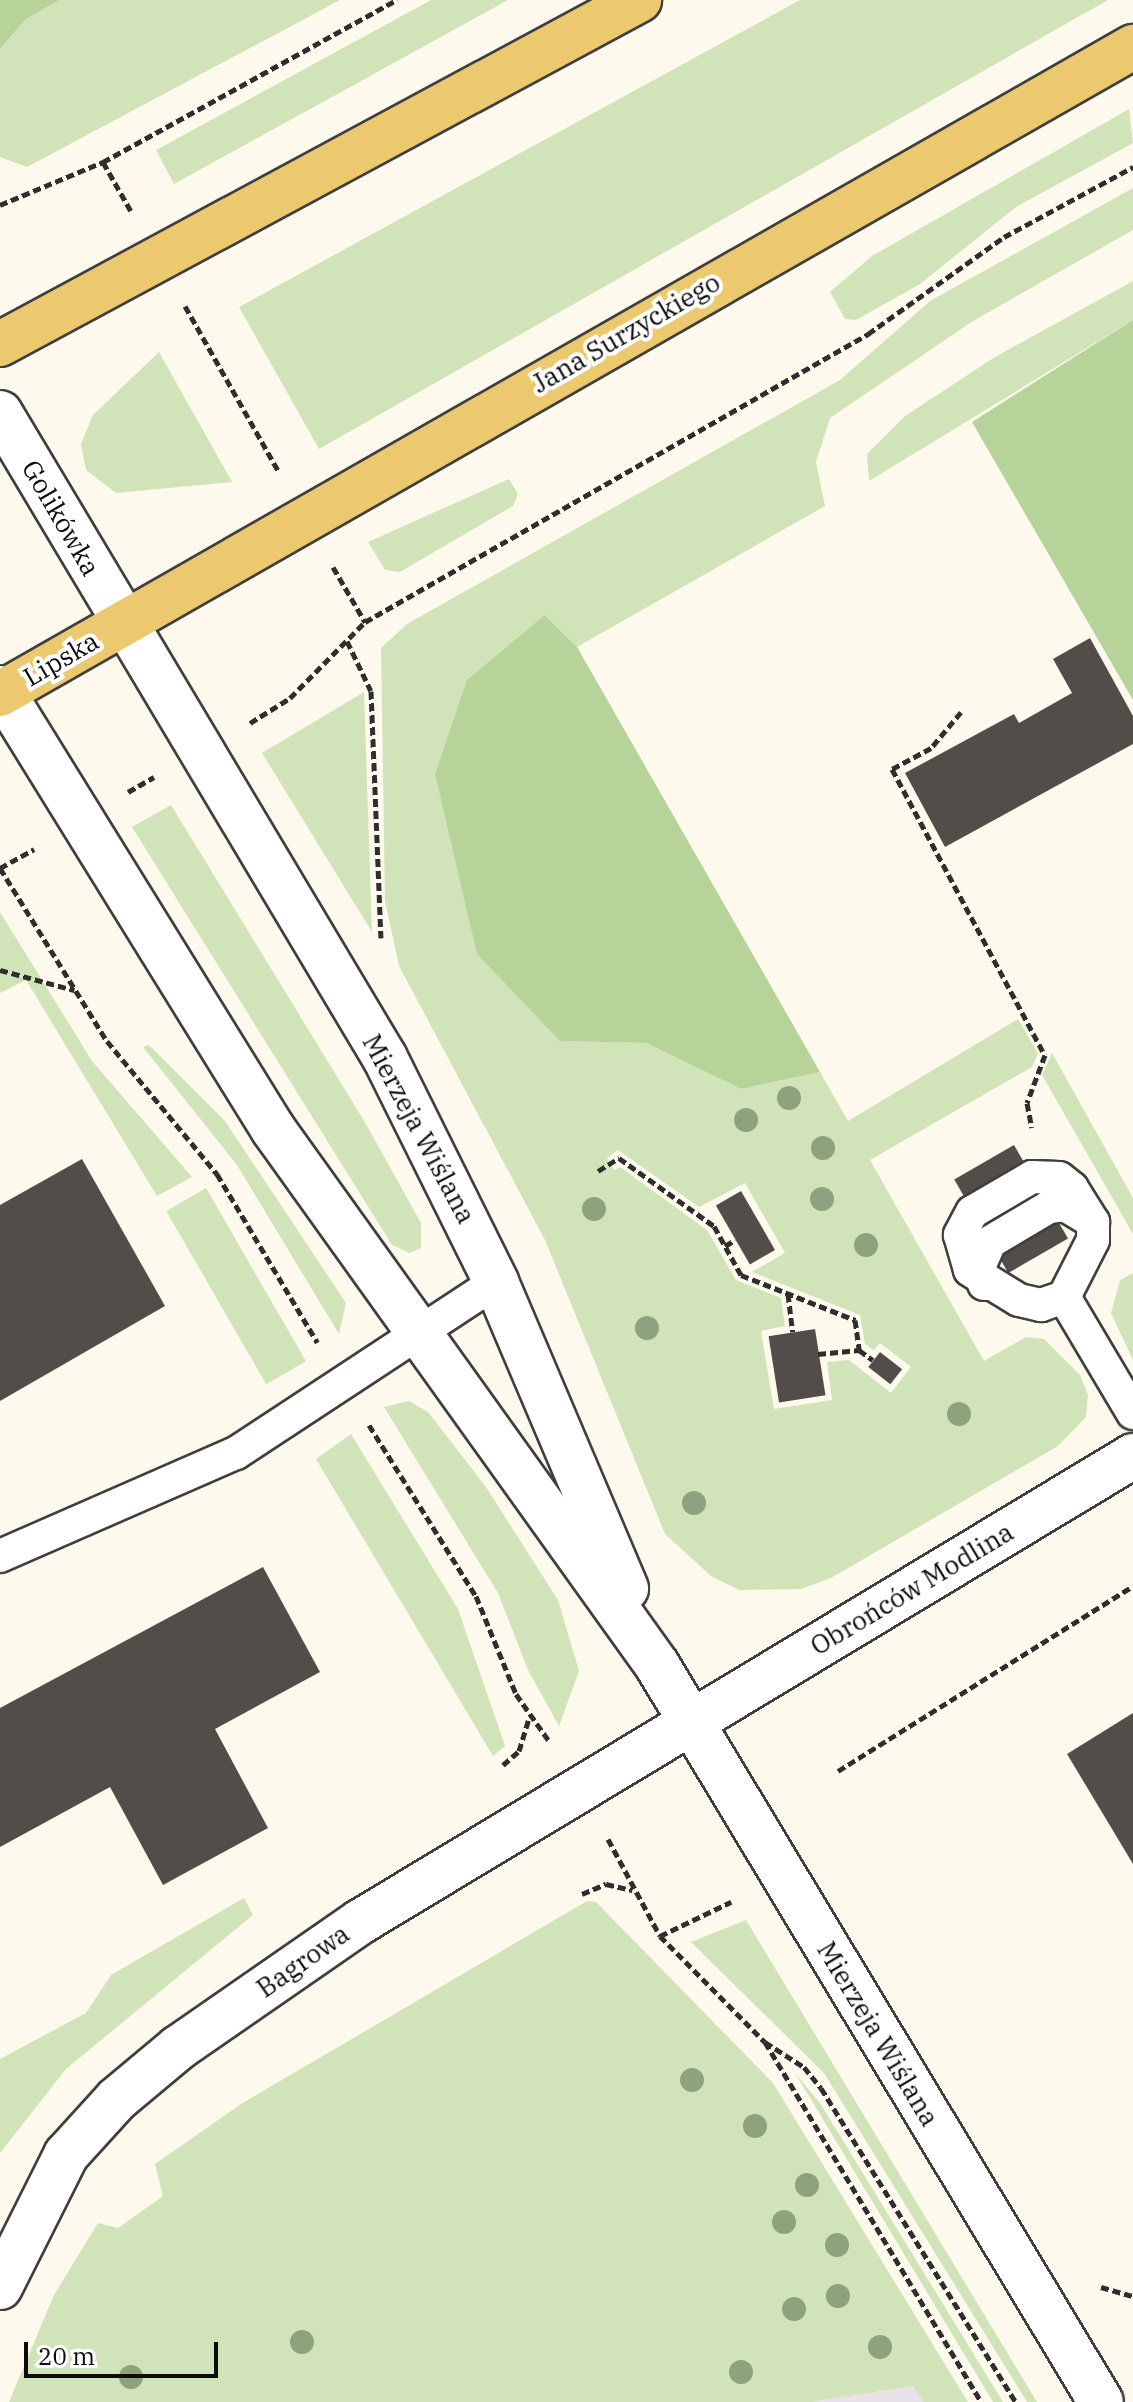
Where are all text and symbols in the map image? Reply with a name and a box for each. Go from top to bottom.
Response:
street label: Jana Surzyckiego [526,267,726,399]
street label: Golikówka [15,455,107,581]
street label: Lipska [18,625,104,693]
street label: Mierzeja Wiślana [356,1029,482,1229]
street label: Obrońców Modlina [805,1516,1019,1662]
street label: Bagrowa [251,1918,355,2004]
street label: Mierzeja Wiślana [811,1936,945,2132]
scale bar [28,2326,222,2376]
text: 20 m [38,2340,95,2372]

